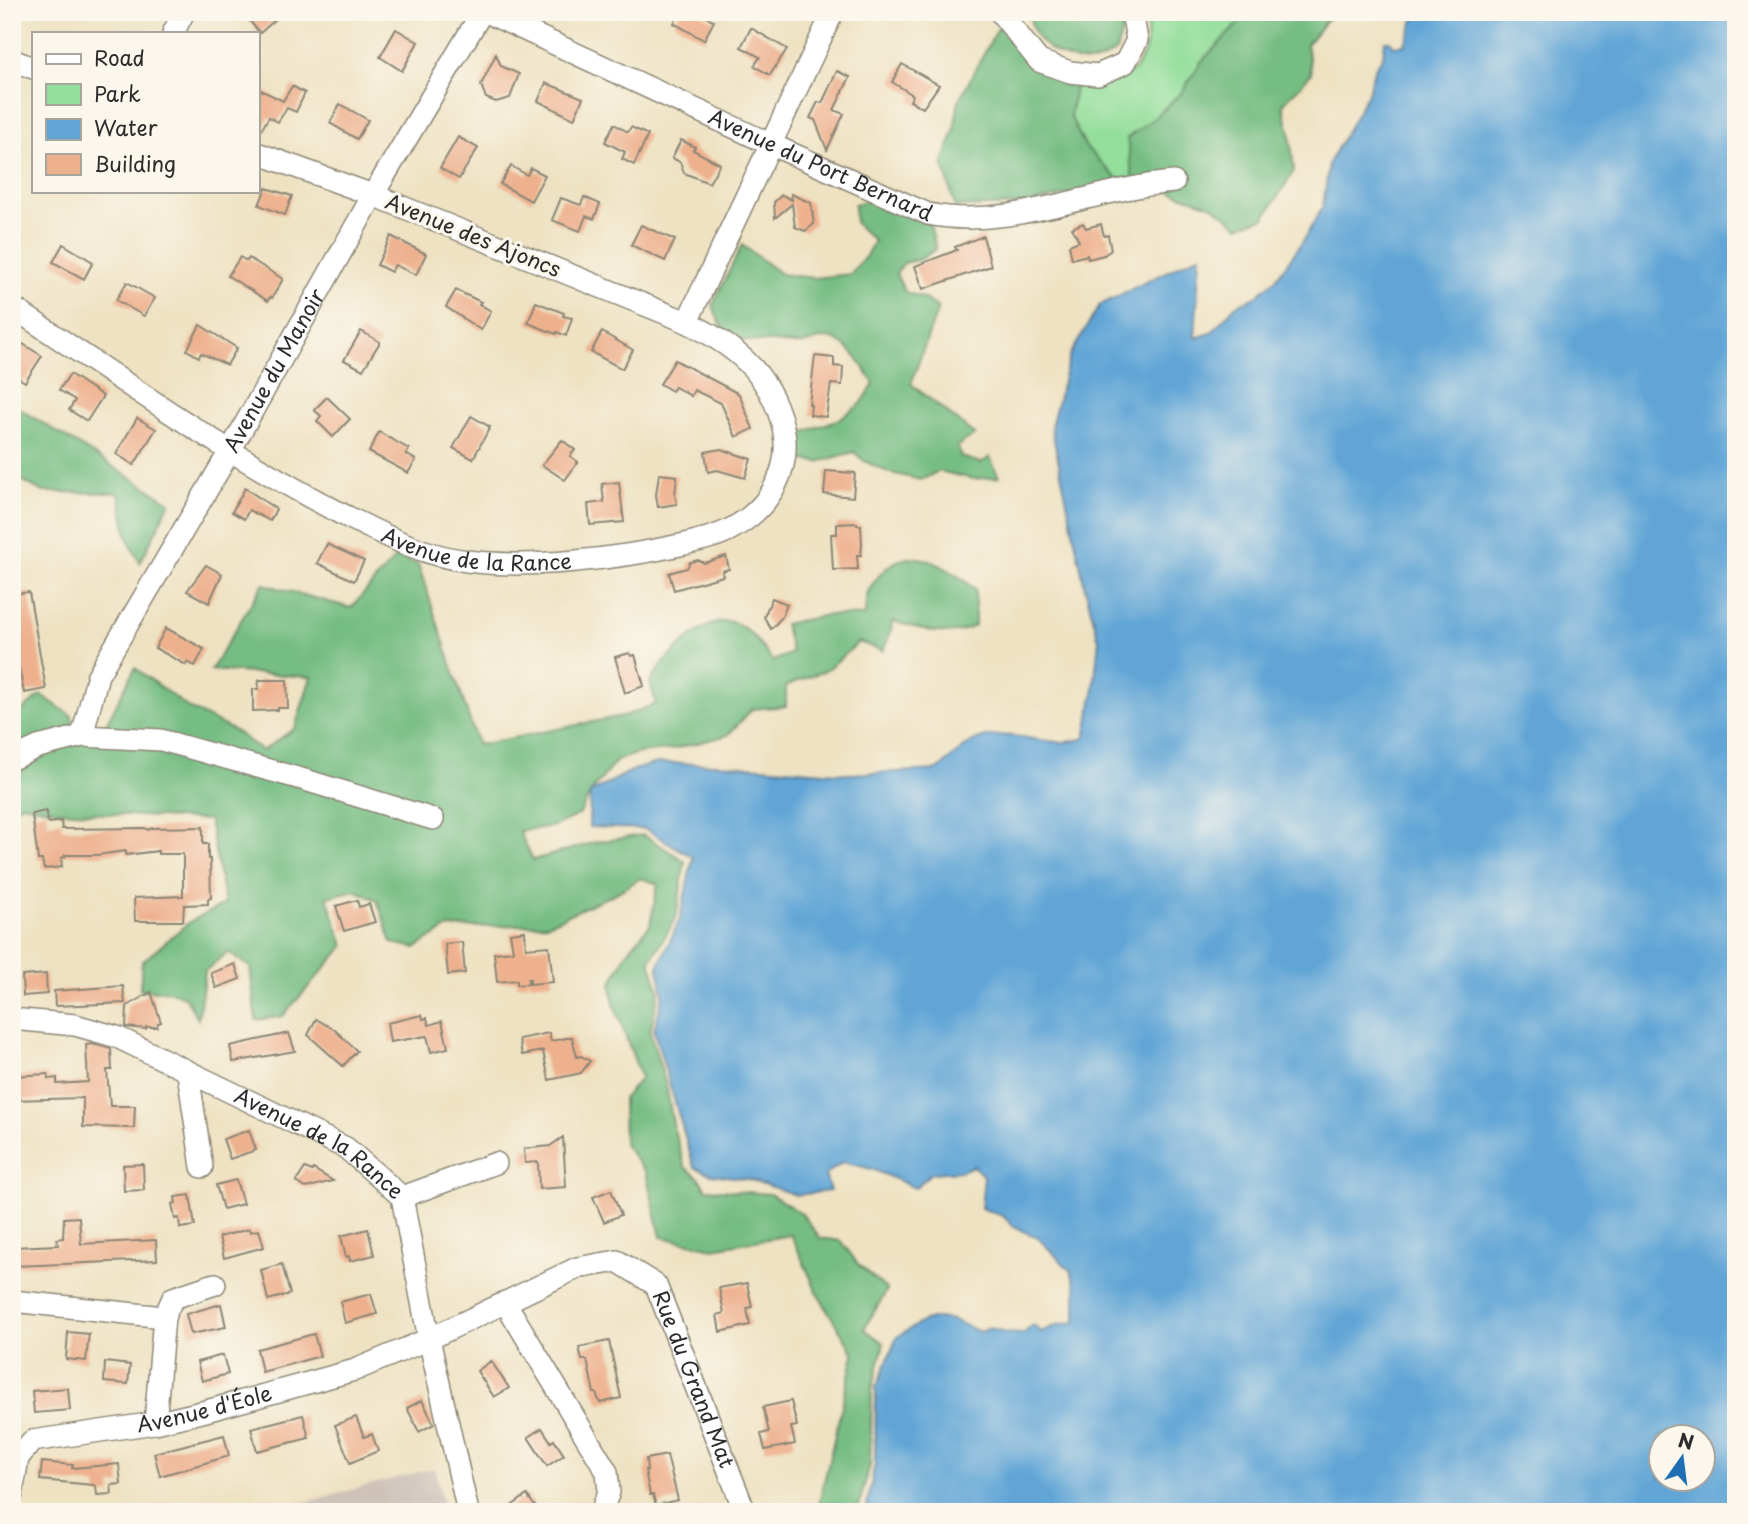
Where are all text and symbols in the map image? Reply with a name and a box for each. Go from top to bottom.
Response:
legend [32,32,259,192]
text: Road [94,41,145,73]
text: Park [94,77,141,109]
street label: Avenue du Port Bernard [704,100,939,228]
text: Water [94,111,158,143]
text: Building [94,147,176,179]
street label: Avenue des Ajoncs [381,184,566,284]
street label: Avenue du Manoir [214,281,332,458]
street label: Avenue de la Rance [377,518,573,578]
street label: Avenue de la Rance [230,1078,412,1206]
street label: Rue du Grand Mat [646,1285,744,1472]
street label: Avenue d'Éole [135,1376,275,1439]
north arrow [1646,1422,1716,1492]
text: N [1676,1425,1697,1456]

